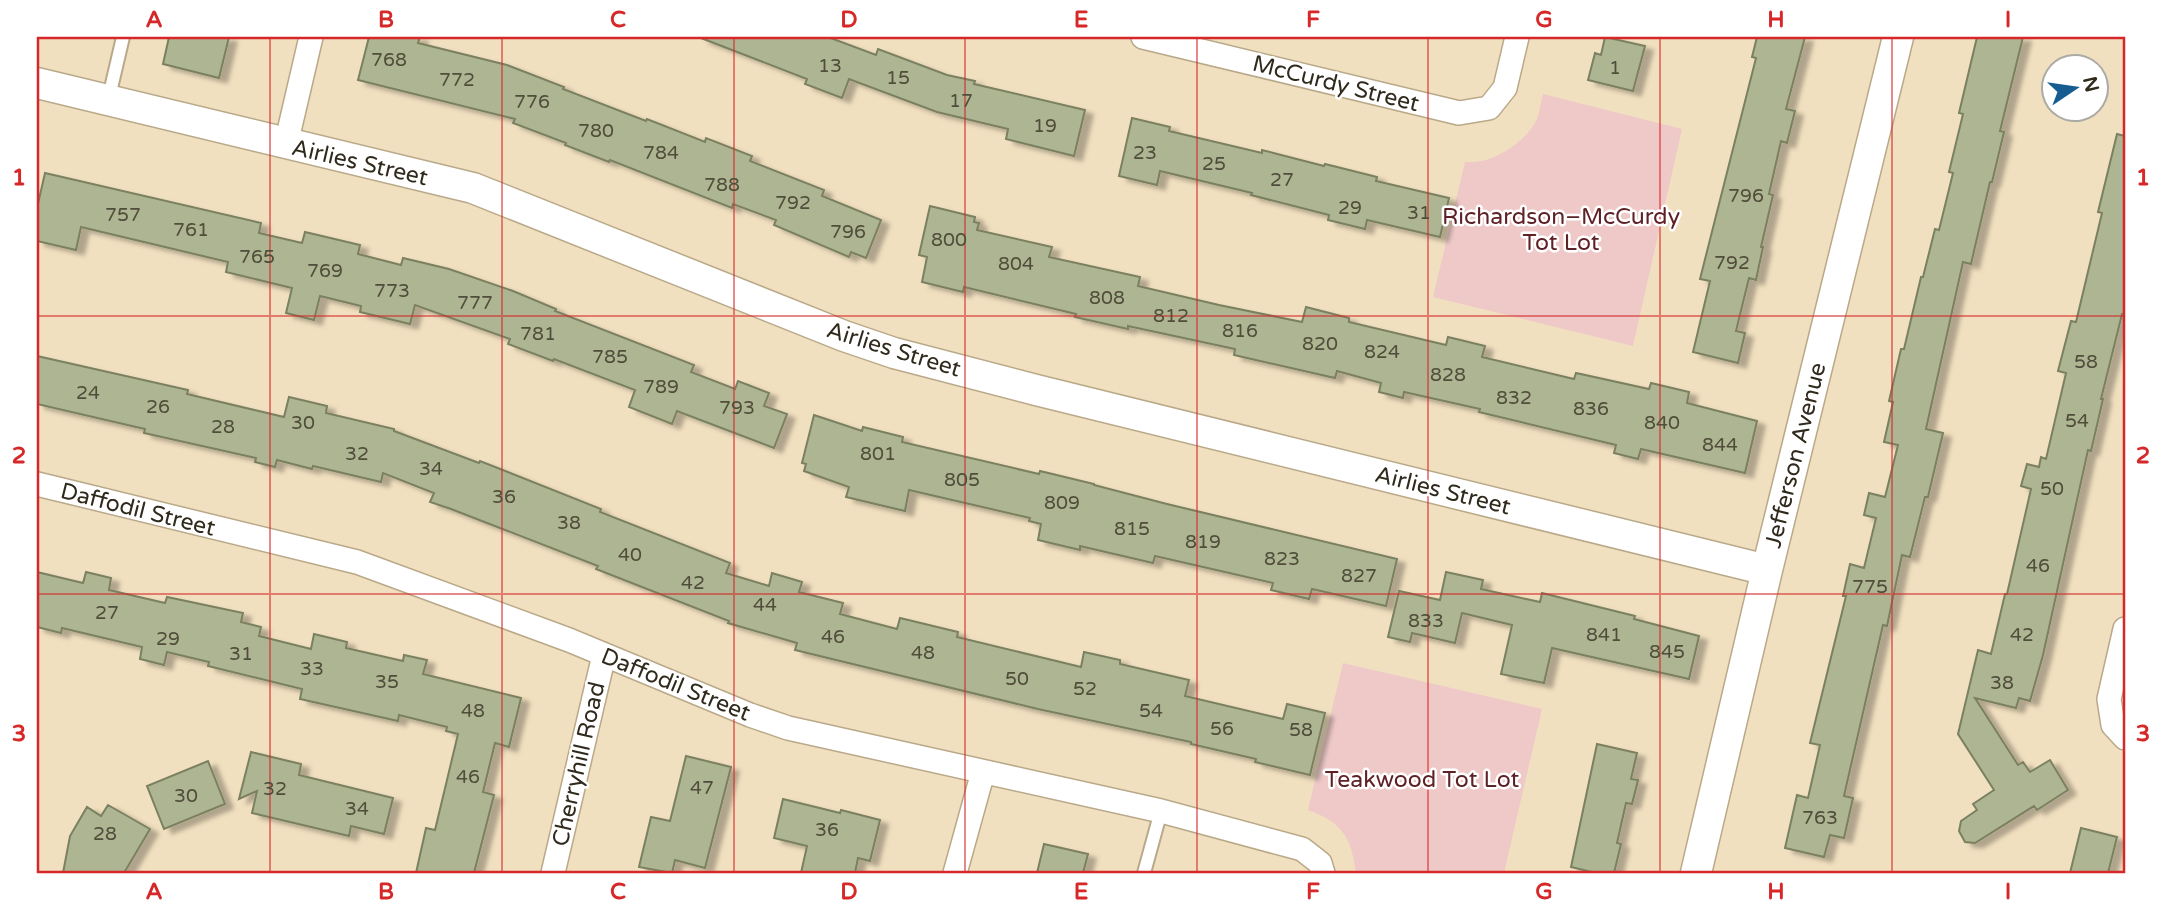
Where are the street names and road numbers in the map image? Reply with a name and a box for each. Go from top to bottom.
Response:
street label: McCurdy Street [1250,50,1422,118]
street label: Airlies Street [289,134,431,192]
street label: Airlies Street [823,316,964,384]
street label: Jefferson Avenue [1759,360,1833,551]
street label: Airlies Street [1372,461,1514,521]
street label: Daffodil Street [57,477,218,543]
street label: Daffodil Street [597,642,755,728]
street label: Cherryhill Road [546,679,612,849]

